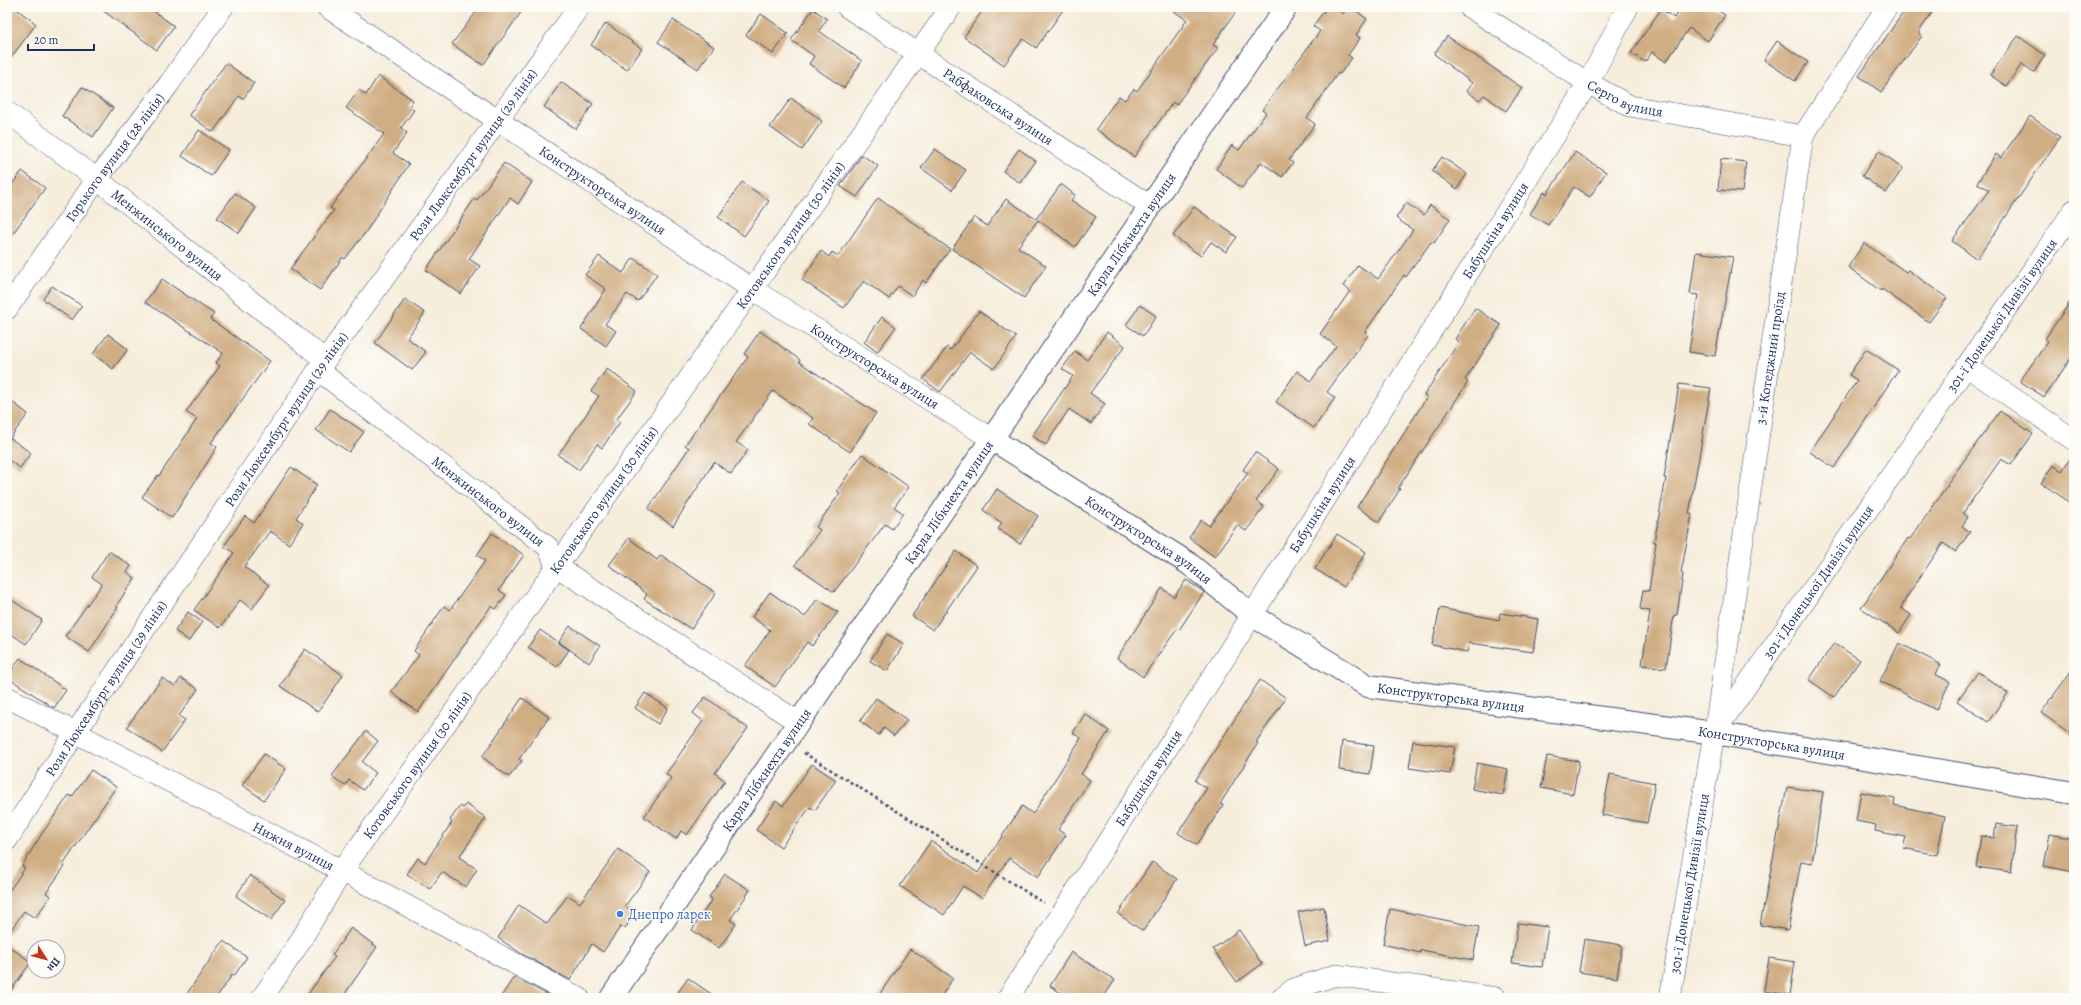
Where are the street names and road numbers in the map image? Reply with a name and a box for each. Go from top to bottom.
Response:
street label: Рабфаковська вулиця [939,64,1057,150]
street label: Рози Люксембург вулиця (29 лiнiя) [405,65,542,245]
street label: Серго вулиця [1584,75,1665,122]
street label: Горького вулиця (28 лiнiя) [61,89,169,226]
street label: Конструкторська вулиця [535,141,670,240]
street label: Котовського вулиця (30 лiнiя) [732,158,849,313]
street label: Карла Лібкнехта вулиця [1083,169,1181,300]
street label: Бабушкіна вулиця [1458,178,1533,283]
street label: Менжинського вулиця [107,185,227,286]
street label: 301-ї Донецької Дивізії вулиця [1942,235,2062,396]
street label: 3-й Котеджний проїзд [1751,290,1790,426]
street label: Конструкторська вулиця [807,319,943,414]
street label: Рози Люксембург вулиця (29 лiнiя) [220,328,353,510]
street label: Котовського вулиця (30 лiнiя) [545,423,663,578]
street label: Карла Лібкнехта вулиця [900,437,998,568]
street label: Менжинського вулиця [428,452,549,551]
street label: Бабушкіна вулиця [1285,452,1360,557]
street label: Конструкторська вулиця [1081,491,1216,589]
street label: 301-ї Донецької Дивізії вулиця [1759,501,1878,663]
street label: Рози Люксембург вулиця (29 лiнiя) [41,597,171,780]
street label: Конструкторська вулиця [1376,678,1526,717]
street label: Котовського вулиця (30 лiнiя) [359,687,476,843]
street label: Карла Лібкнехта вулиця [718,704,816,836]
street label: Конструкторська вулиця [1697,722,1847,765]
street label: Бабушкіна вулиця [1111,726,1187,830]
street label: 301-ї Донецької Дивізії вулиця [1665,792,1714,975]
street label: Нижня вулиця [249,817,338,876]

